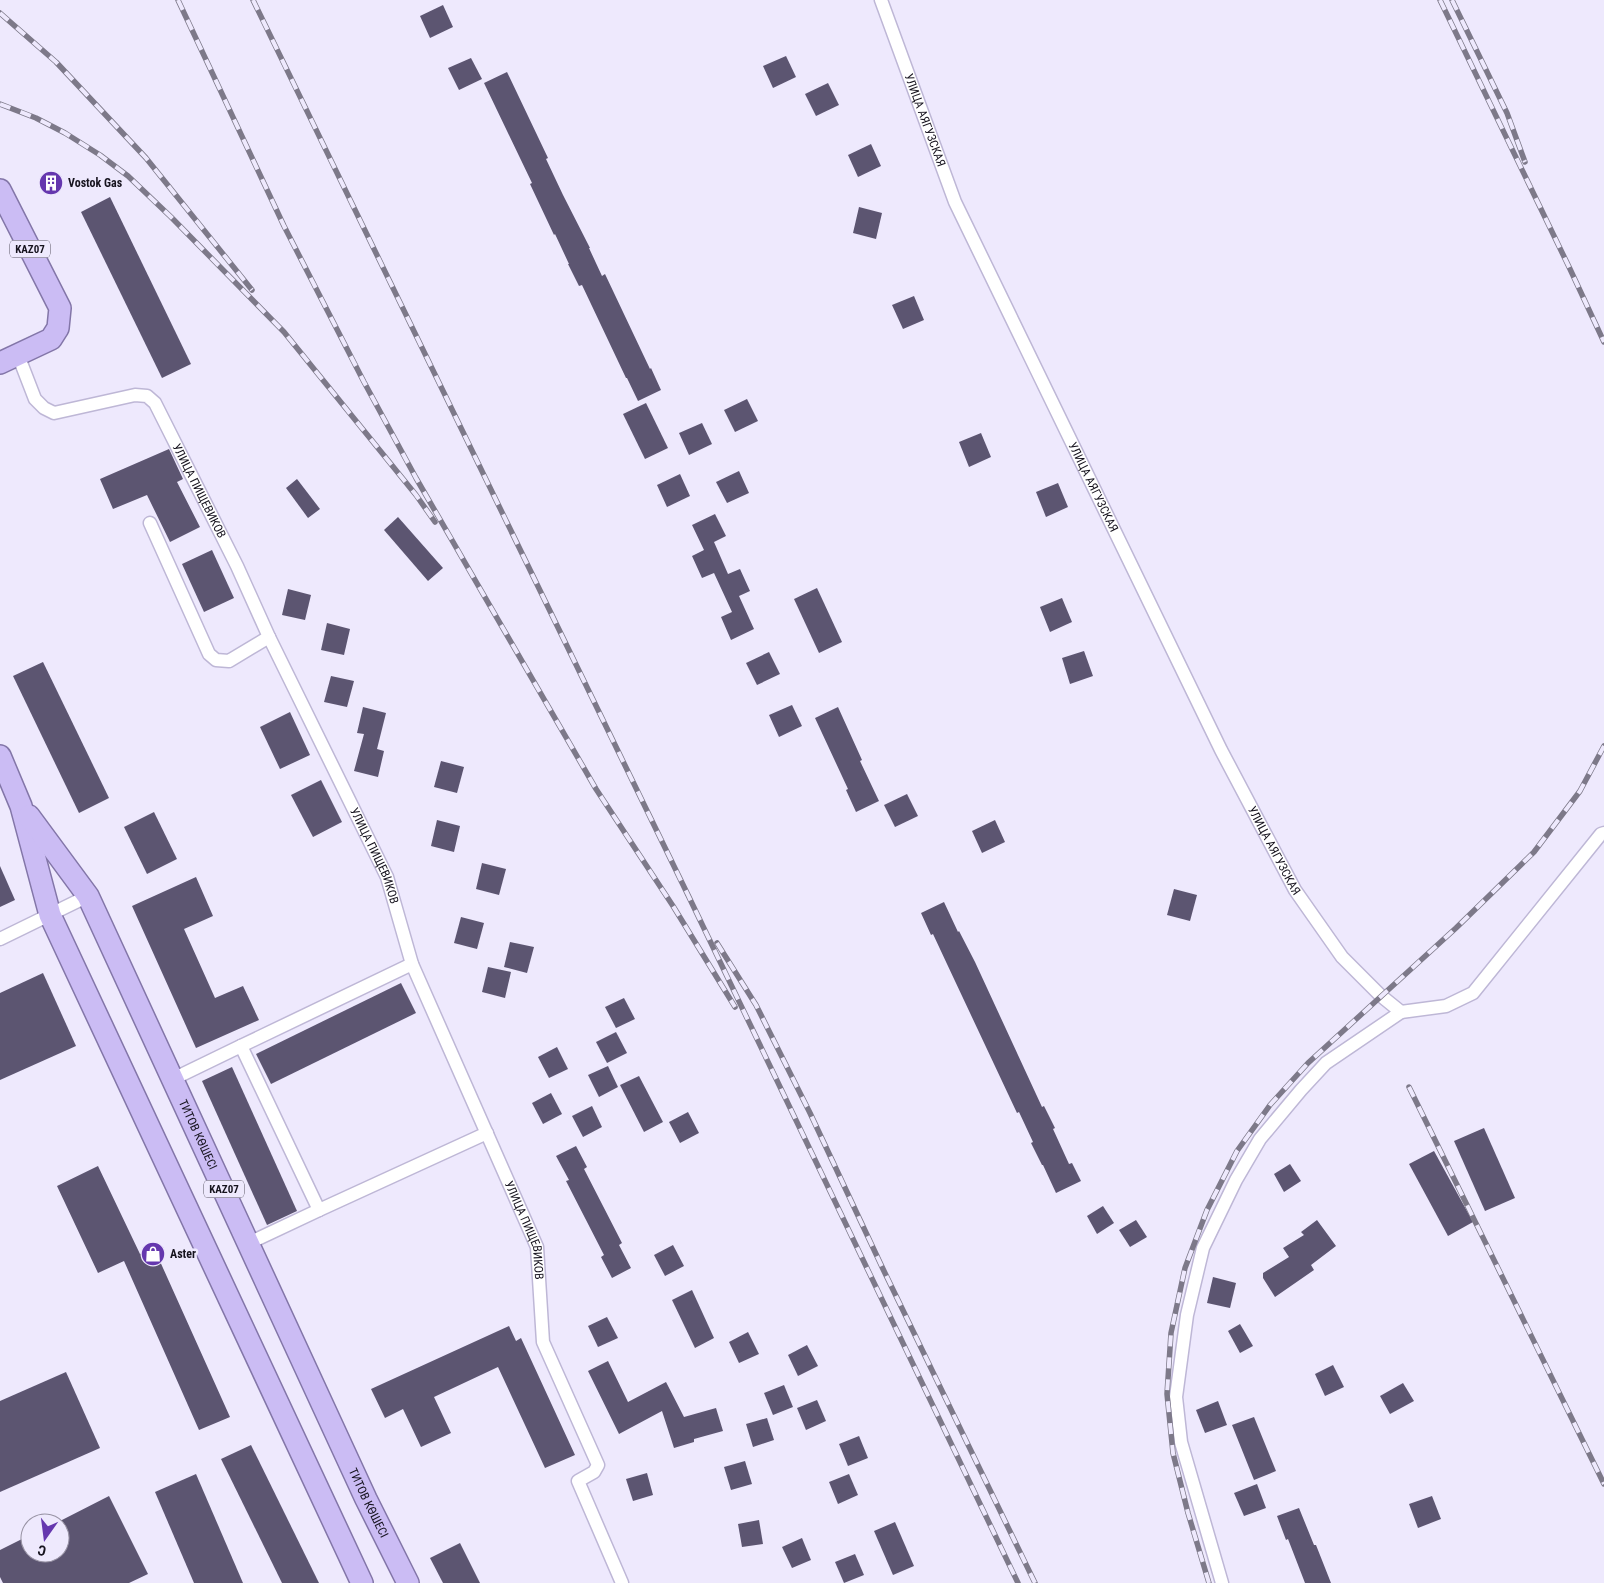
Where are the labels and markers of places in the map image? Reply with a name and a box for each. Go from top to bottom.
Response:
building icon: Vostok Gas [38,170,64,196]
place label: Vostok Gas [68,176,123,190]
shop icon: Aster [140,1241,166,1267]
place label: Aster [170,1247,196,1261]

